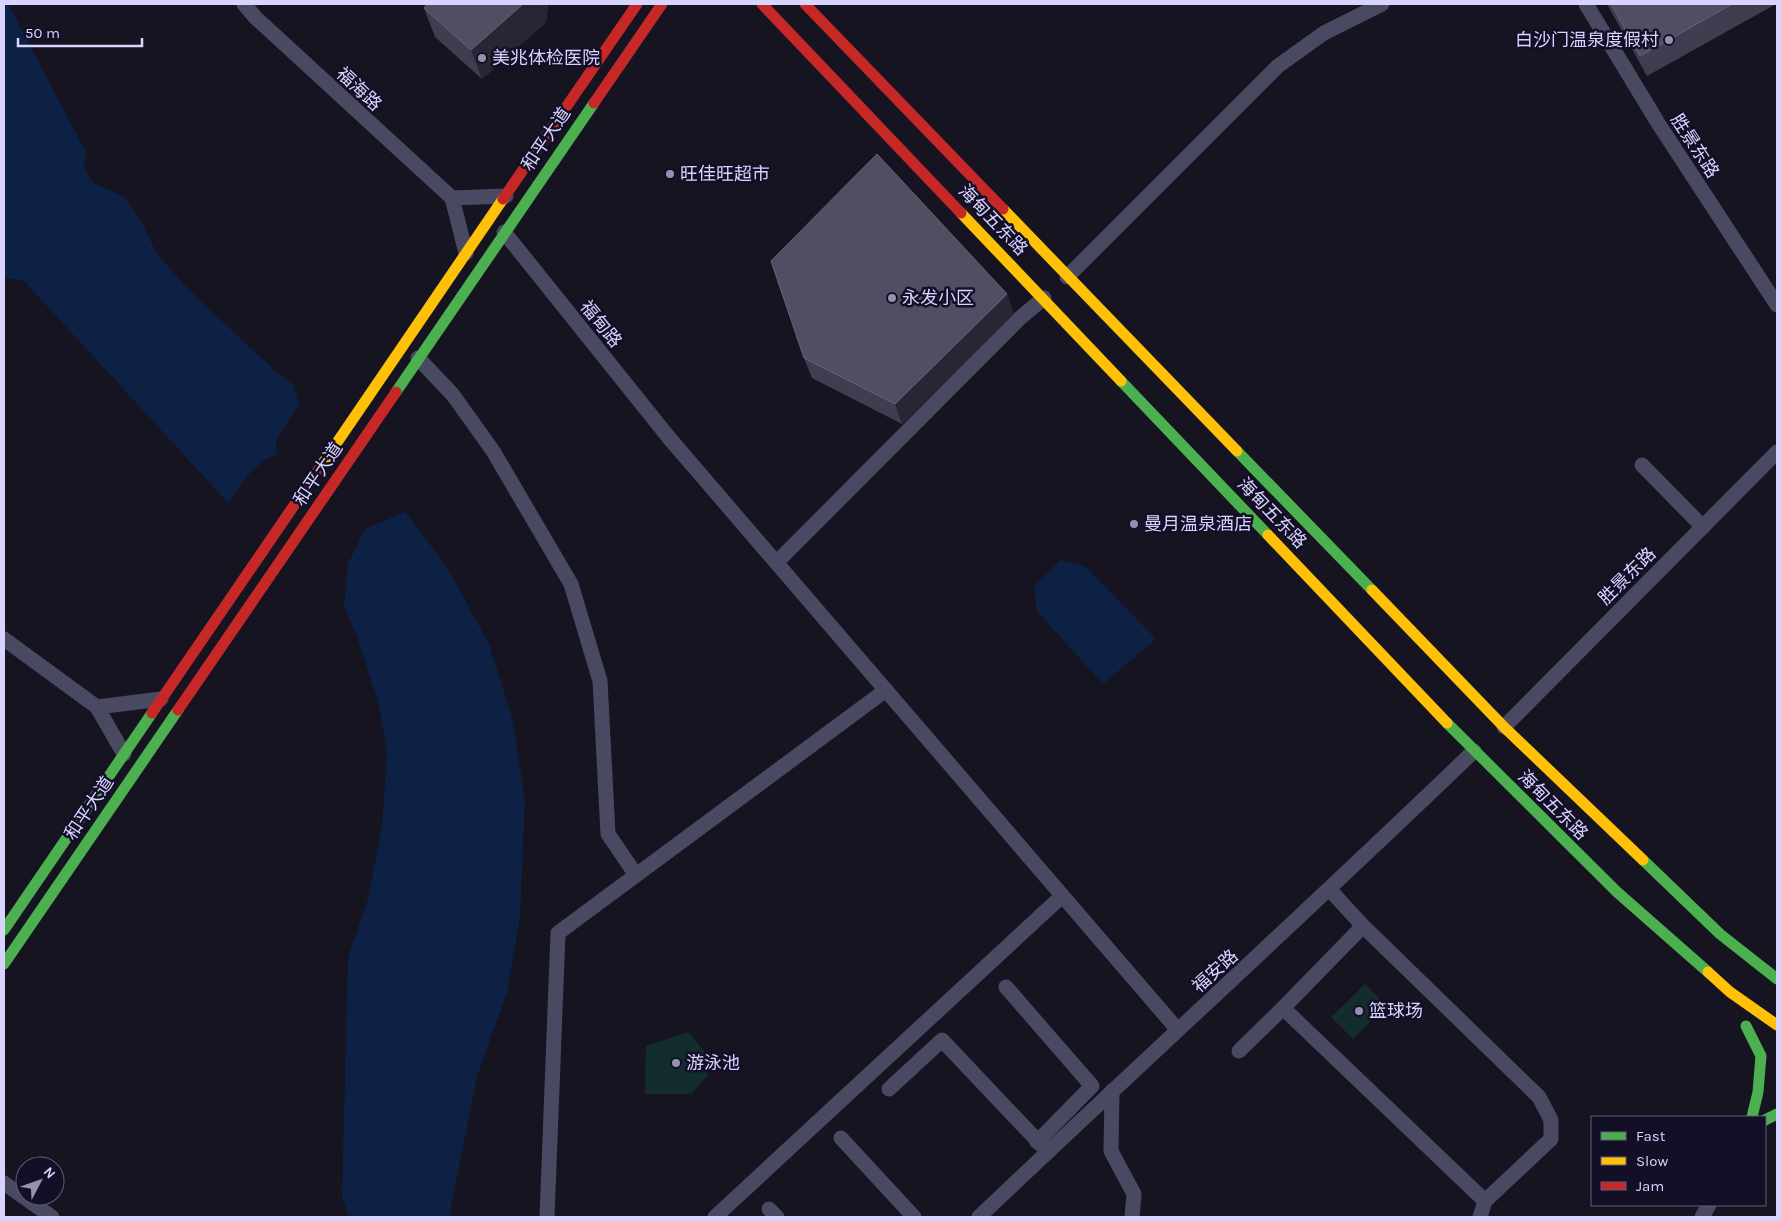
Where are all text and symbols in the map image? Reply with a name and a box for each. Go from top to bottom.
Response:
scale bar [18,15,141,47]
text: 50 m [25,24,60,42]
place label: 白沙门温泉度假村 [1515,29,1659,51]
marker: 白沙门温泉度假村 [1663,34,1675,46]
place label: 美兆体检医院 [492,47,600,69]
marker: 美兆体检医院 [476,52,488,64]
street label: 福海路 [332,63,386,115]
street label: 和平大道 [517,103,575,175]
street label: 胜景东路 [1666,110,1724,182]
place label: 旺佳旺超市 [680,163,770,185]
marker: 旺佳旺超市 [664,168,676,180]
street label: 海甸五东路 [954,180,1032,260]
place label: 永发小区 [902,287,974,309]
marker: 永发小区 [886,292,898,304]
street label: 福甸路 [575,296,627,352]
street label: 和平大道 [289,438,347,510]
street label: 海甸五东路 [1233,473,1311,553]
place label: 曼月温泉酒店 [1144,513,1252,535]
marker: 曼月温泉酒店 [1128,518,1140,530]
street label: 胜景东路 [1594,543,1660,609]
street label: 海甸五东路 [1513,765,1593,845]
street label: 和平大道 [60,772,118,844]
street label: 福安路 [1188,945,1242,997]
place label: 篮球场 [1369,1000,1423,1022]
marker: 篮球场 [1353,1005,1365,1017]
place label: 游泳池 [686,1052,740,1074]
marker: 游泳池 [670,1057,682,1069]
legend [1591,1116,1766,1206]
text: Fast [1636,1127,1666,1145]
text: Slow [1636,1152,1668,1170]
north arrow [15,1156,65,1206]
text: N [40,1163,59,1182]
text: Jam [1636,1177,1664,1195]

